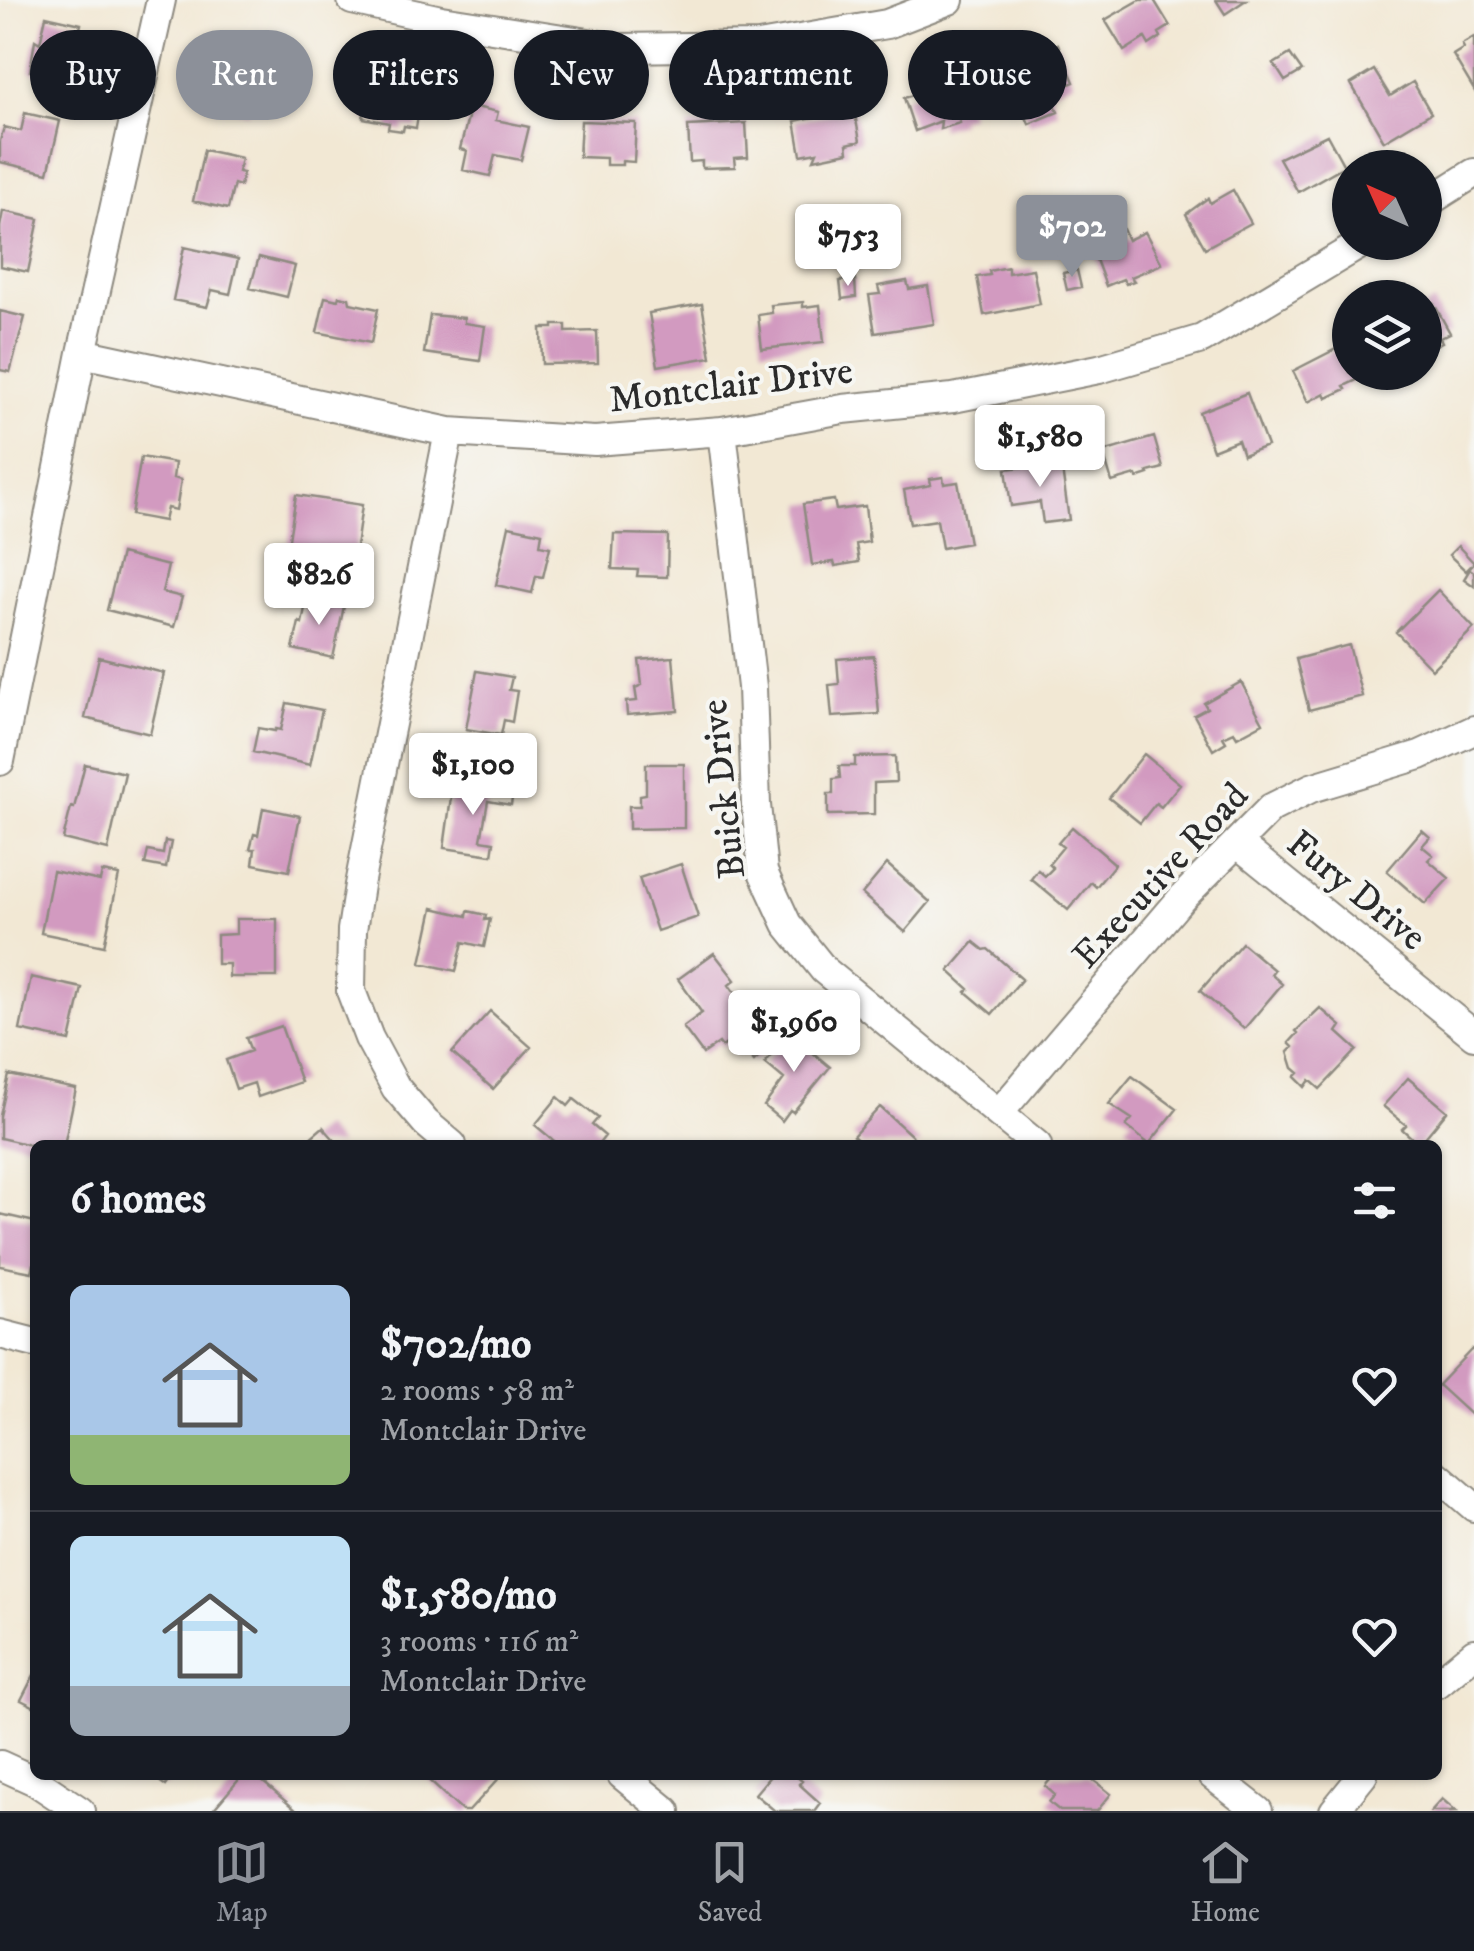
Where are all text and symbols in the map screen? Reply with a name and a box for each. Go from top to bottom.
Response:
chip: Buy [30,30,156,120]
chip: Rent [176,30,313,120]
chip: Filters [333,30,494,120]
chip: New [514,30,649,120]
chip: Apartment [669,30,888,120]
chip: House [908,30,1067,120]
north arrow [1332,150,1442,260]
map controls [1332,150,1442,390]
pin: $702 [1013,195,1131,280]
pin: $753 [789,204,907,289]
text: $702 [1038,207,1106,247]
text: $753 [817,216,879,256]
button: layers [1332,280,1442,390]
street label: Montclair Drive [606,347,856,425]
pin: $1,580 [959,405,1121,490]
text: $1,580 [997,417,1083,457]
pin: $826 [260,543,378,628]
text: $826 [286,555,352,595]
street label: Buick Drive [691,697,757,881]
pin: $1,100 [392,733,554,818]
text: $1,100 [431,745,515,785]
street label: Executive Road [1063,773,1259,979]
street label: Fury Drive [1277,820,1435,962]
pin: $1,960 [713,990,875,1075]
text: $1,960 [750,1002,838,1042]
icon: filters [1347,1173,1402,1228]
text: 6 homes [70,1174,206,1226]
text: $702/mo [380,1319,532,1371]
icon: home [150,1325,270,1445]
icon: heart [1347,1358,1402,1413]
text: 2 rooms · 58 m² [380,1371,574,1411]
text: Montclair Drive [380,1411,586,1451]
text: $1,580/mo [380,1570,557,1622]
icon: home [150,1576,270,1696]
icon: heart [1347,1609,1402,1664]
text: 3 rooms · 116 m² [380,1622,578,1662]
text: Montclair Drive [380,1662,586,1702]
tab: Map [214,1835,269,1930]
tab: Saved [698,1835,762,1930]
tab: Home [1191,1835,1260,1930]

